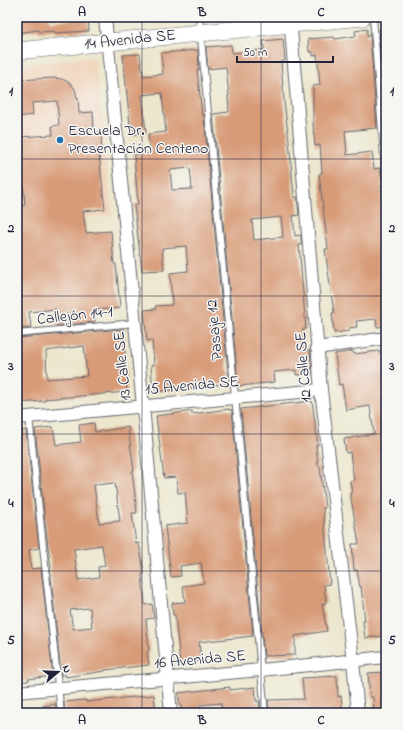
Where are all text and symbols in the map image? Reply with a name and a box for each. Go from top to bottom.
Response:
text: A [78,3,86,22]
text: B [197,3,207,22]
text: C [317,3,325,22]
street label: 14 Avenida SE [83,23,177,57]
scale bar [237,38,333,64]
text: 50 m [243,44,267,62]
text: 1 [9,82,14,101]
text: 1 [390,82,395,101]
place label: Escuela Dr. Presentación Centeno [68,119,208,161]
marker: Escuela Dr. Presentación Centeno [55,135,65,145]
text: 2 [7,219,15,238]
text: 2 [388,219,396,238]
street label: Pasaje 12 [200,298,230,361]
street label: Callejón 14-1 [36,300,114,332]
street label: 13 Calle SE [107,330,139,402]
street label: 12 Calle SE [289,331,319,403]
text: 3 [7,357,14,376]
text: 3 [388,357,395,376]
street label: 15 Avenida SE [144,370,240,402]
text: 4 [7,494,14,513]
text: 4 [388,494,395,513]
text: 5 [7,631,15,650]
text: 5 [388,631,396,650]
street label: 16 Avenida SE [153,644,247,676]
north arrow [38,652,78,692]
text: N [58,663,75,675]
text: A [78,711,86,730]
text: B [197,711,207,730]
text: C [317,711,325,730]

